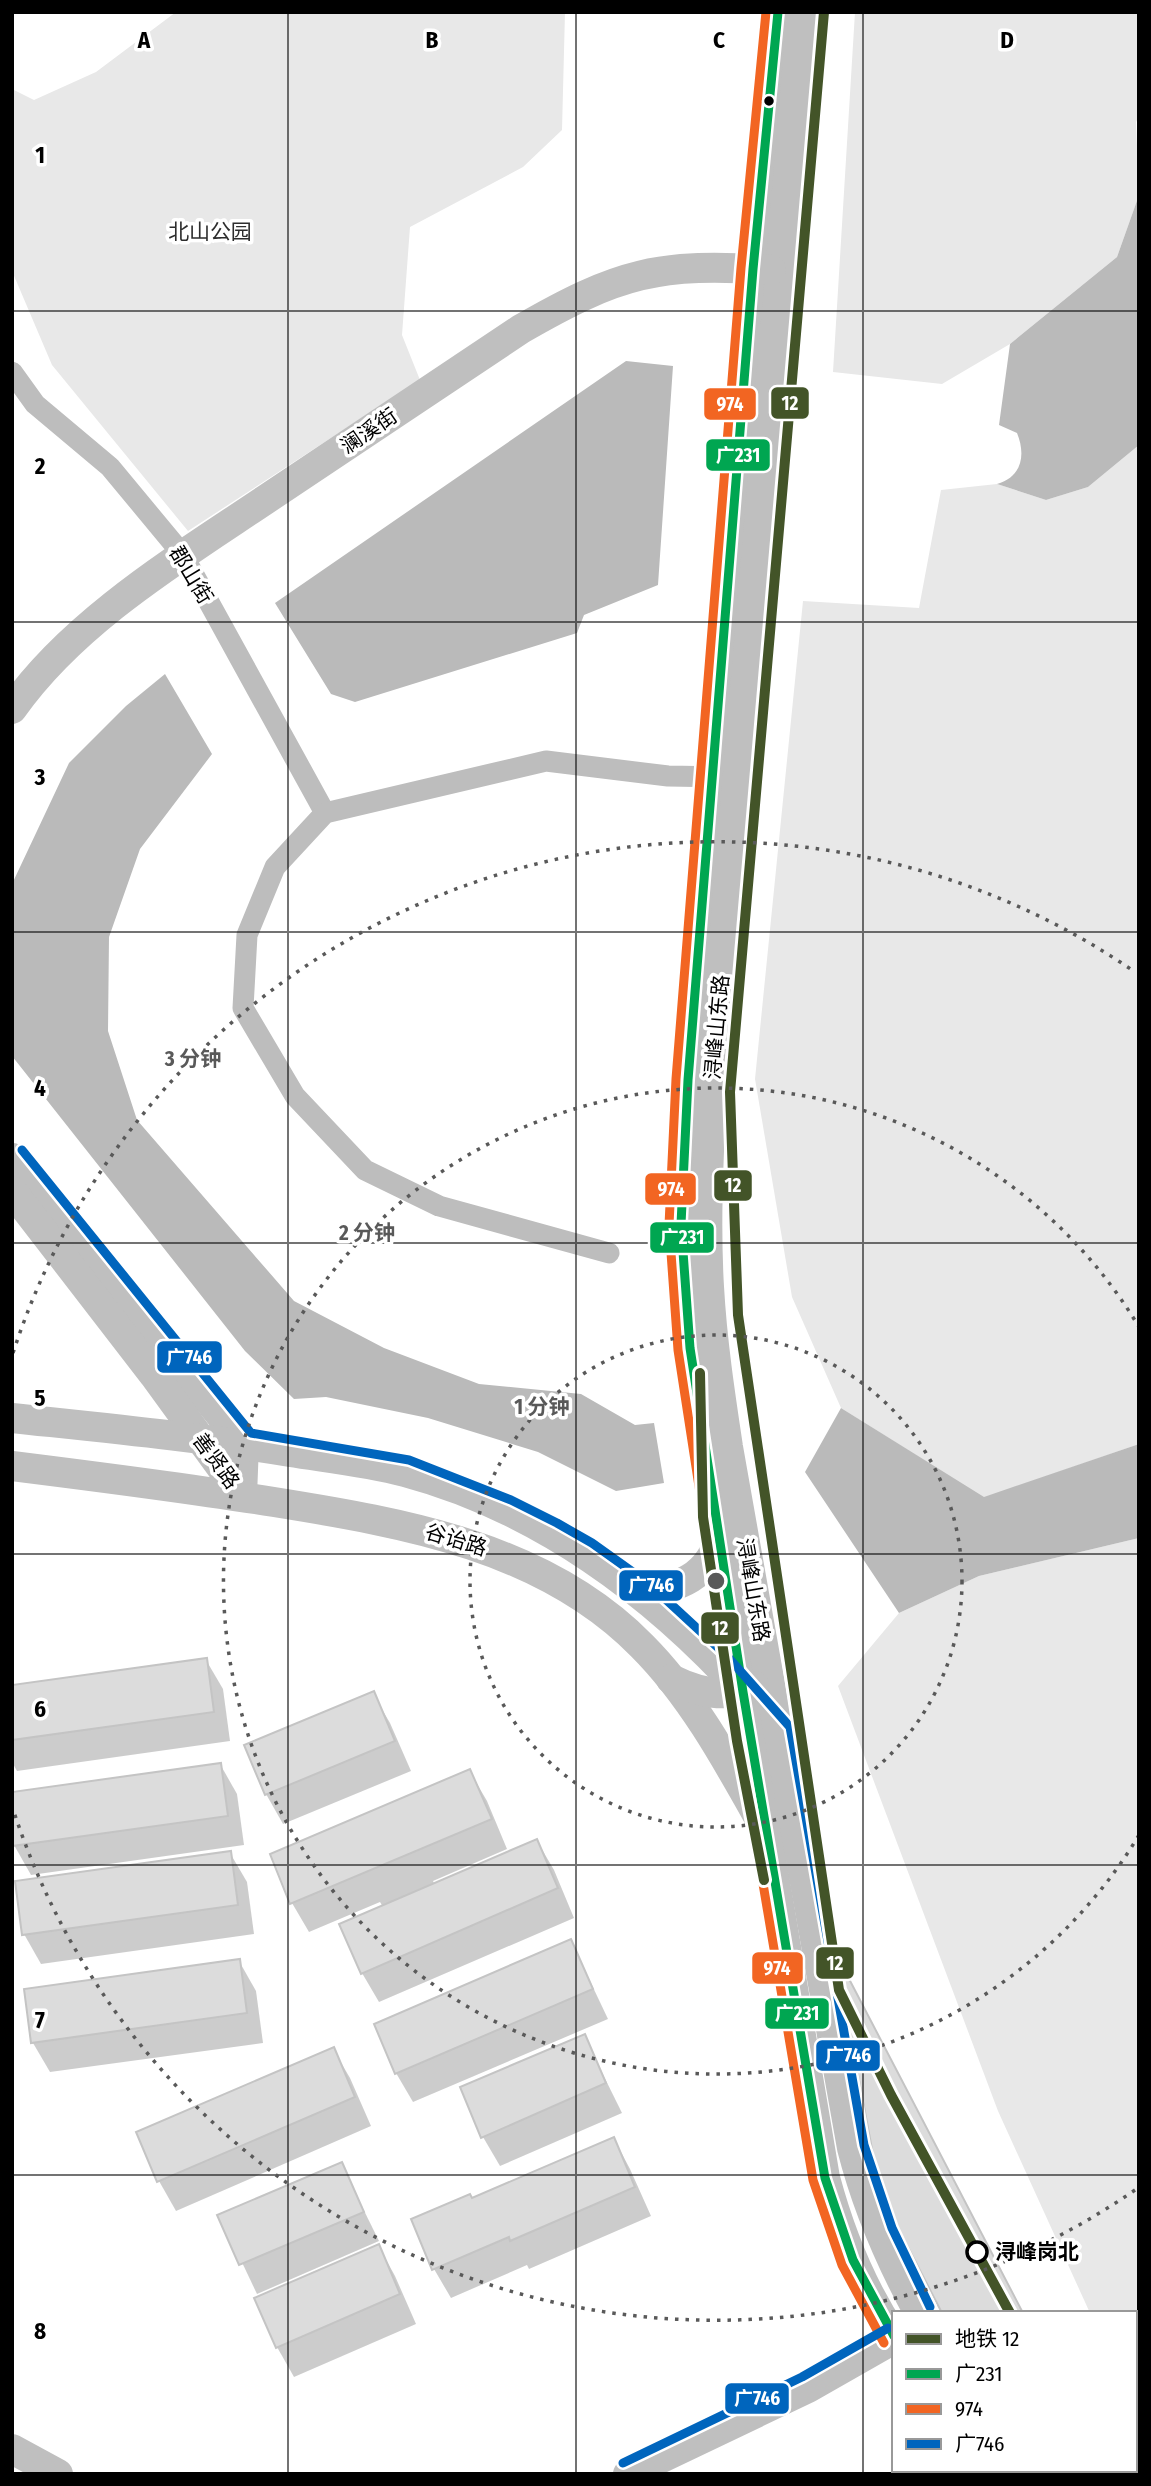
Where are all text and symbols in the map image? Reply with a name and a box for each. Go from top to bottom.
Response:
text: A [137,26,151,54]
text: B [426,26,439,54]
text: C [713,26,725,54]
text: D [1000,26,1014,54]
unlabelled marker [762,94,776,108]
text: 1 [35,141,45,169]
park label: 北山公园 [168,219,252,245]
line badge: 12 [770,386,810,420]
line badge: 974 [703,387,757,421]
text: 12 [782,392,799,415]
text: 974 [717,393,744,416]
street label: 澜溪街 [336,403,402,459]
line badge: 广231 [705,438,771,472]
text: 广231 [716,444,760,467]
text: 2 [34,452,46,480]
street label: 郡山街 [164,541,218,609]
text: 3 [34,763,46,791]
street label: 浔峰山东路 [699,974,735,1080]
text: 3 分钟 [164,1046,221,1072]
text: 4 [34,1074,46,1102]
line badge: 12 [713,1169,753,1202]
line badge: 974 [644,1172,697,1206]
text: 12 [725,1174,742,1197]
text: 974 [658,1178,685,1201]
text: 2 分钟 [338,1220,395,1246]
line badge: 广231 [649,1221,715,1254]
text: 广231 [660,1226,704,1249]
line badge: 广746 [156,1340,223,1374]
text: 广746 [166,1346,212,1369]
text: 5 [34,1384,46,1412]
text: 1 分钟 [514,1394,570,1420]
street label: 善贤路 [187,1428,245,1494]
street label: 谷诒路 [422,1518,490,1562]
street label: 浔峰山东路 [731,1536,775,1644]
line badge: 广746 [618,1569,684,1602]
centre of rings [704,1569,728,1593]
text: 广746 [628,1574,674,1597]
line badge: 12 [700,1611,740,1645]
text: 12 [712,1617,729,1640]
text: 6 [34,1695,46,1723]
line badge: 12 [815,1946,855,1980]
line badge: 974 [751,1951,804,1985]
text: 12 [827,1952,844,1975]
text: 974 [764,1957,791,1980]
line badge: 广231 [764,1997,830,2030]
text: 广231 [775,2002,819,2025]
text: 7 [35,2006,45,2034]
line badge: 广746 [815,2039,881,2072]
text: 广746 [825,2044,871,2067]
place label: 浔峰岗北 [995,2239,1079,2265]
marker: 浔峰岗北 [966,2241,988,2263]
legend [892,2311,1137,2472]
text: 8 [34,2317,46,2345]
text: 地铁 12 [955,2326,1019,2352]
text: 广231 [955,2361,1002,2387]
line badge: 广746 [724,2382,790,2415]
text: 广746 [734,2387,780,2410]
text: 974 [955,2396,983,2422]
text: 广746 [955,2431,1004,2457]

